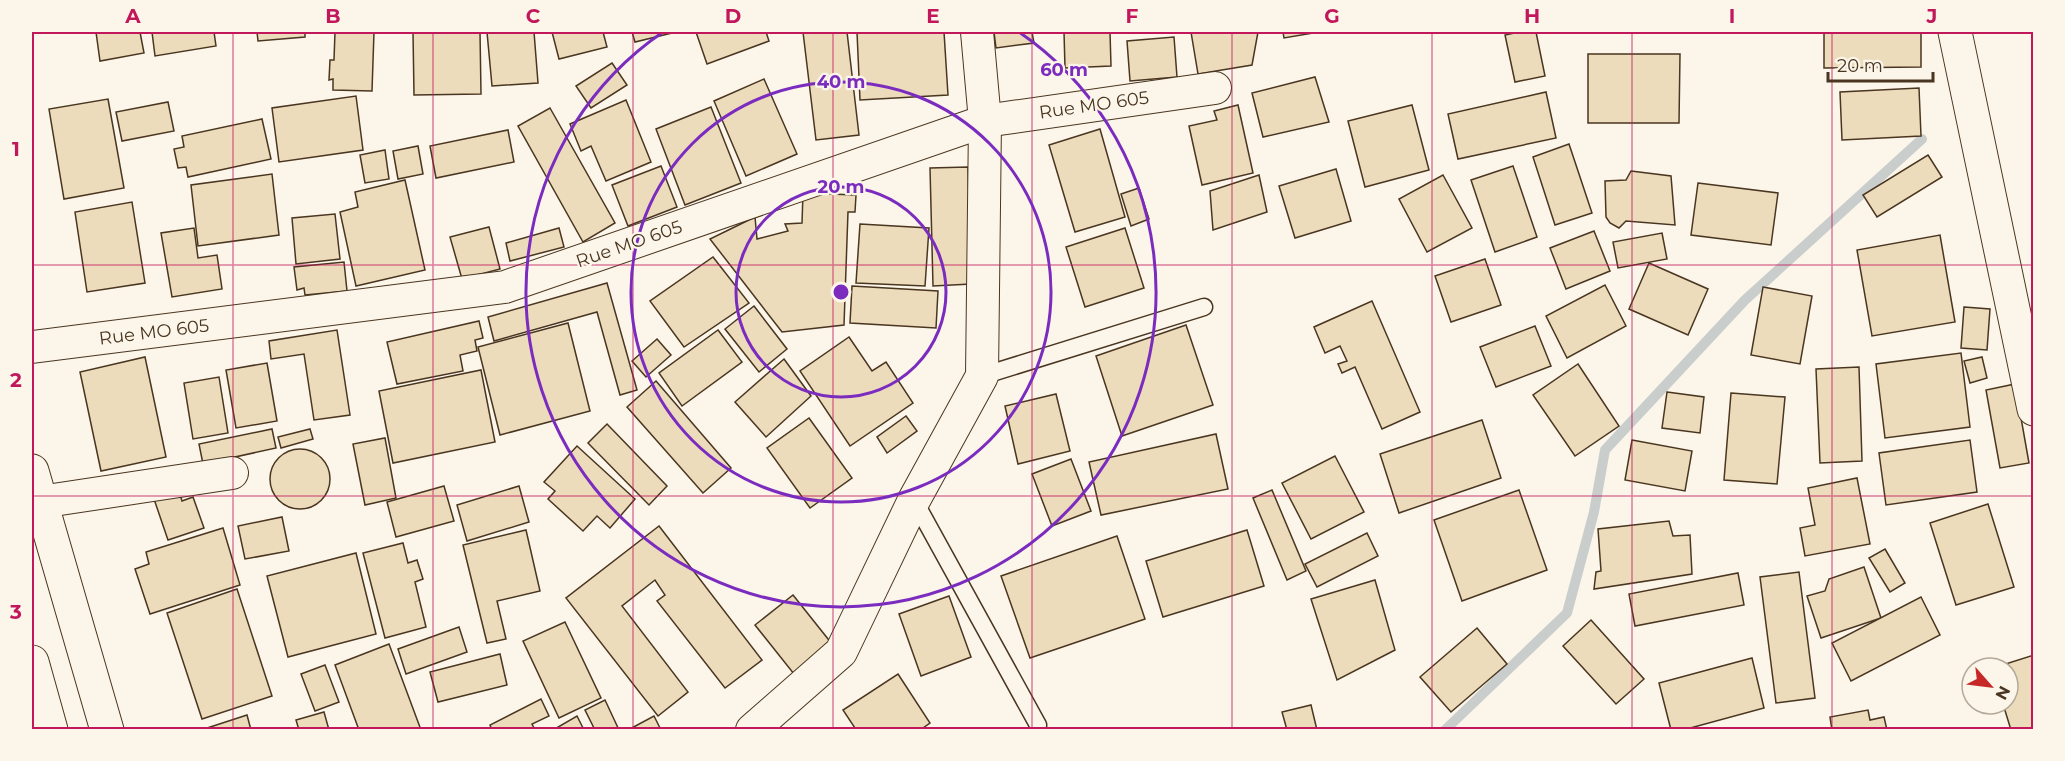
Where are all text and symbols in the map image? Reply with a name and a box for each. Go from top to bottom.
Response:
text: A [124,4,141,28]
text: B [325,4,341,28]
text: C [526,4,541,28]
text: D [725,4,741,28]
text: E [926,4,940,28]
text: F [1126,4,1139,28]
text: G [1324,4,1340,28]
text: H [1524,4,1540,28]
text: I [1729,4,1735,28]
text: J [1926,4,1937,28]
scale bar [1828,45,1933,83]
text: 20 m [1837,55,1883,77]
text: 60 m [1040,59,1088,81]
text: 40 m [817,71,865,93]
street label: Rue MO 605 [1038,86,1150,124]
text: 1 [12,137,20,161]
text: 20 m [818,176,864,198]
street label: Rue MO 605 [573,216,685,272]
centre of rings [831,282,851,302]
street label: Rue MO 605 [98,314,210,350]
text: 2 [10,368,22,392]
text: 3 [9,600,22,624]
north arrow [1960,656,2020,716]
text: N [1991,683,2014,703]

